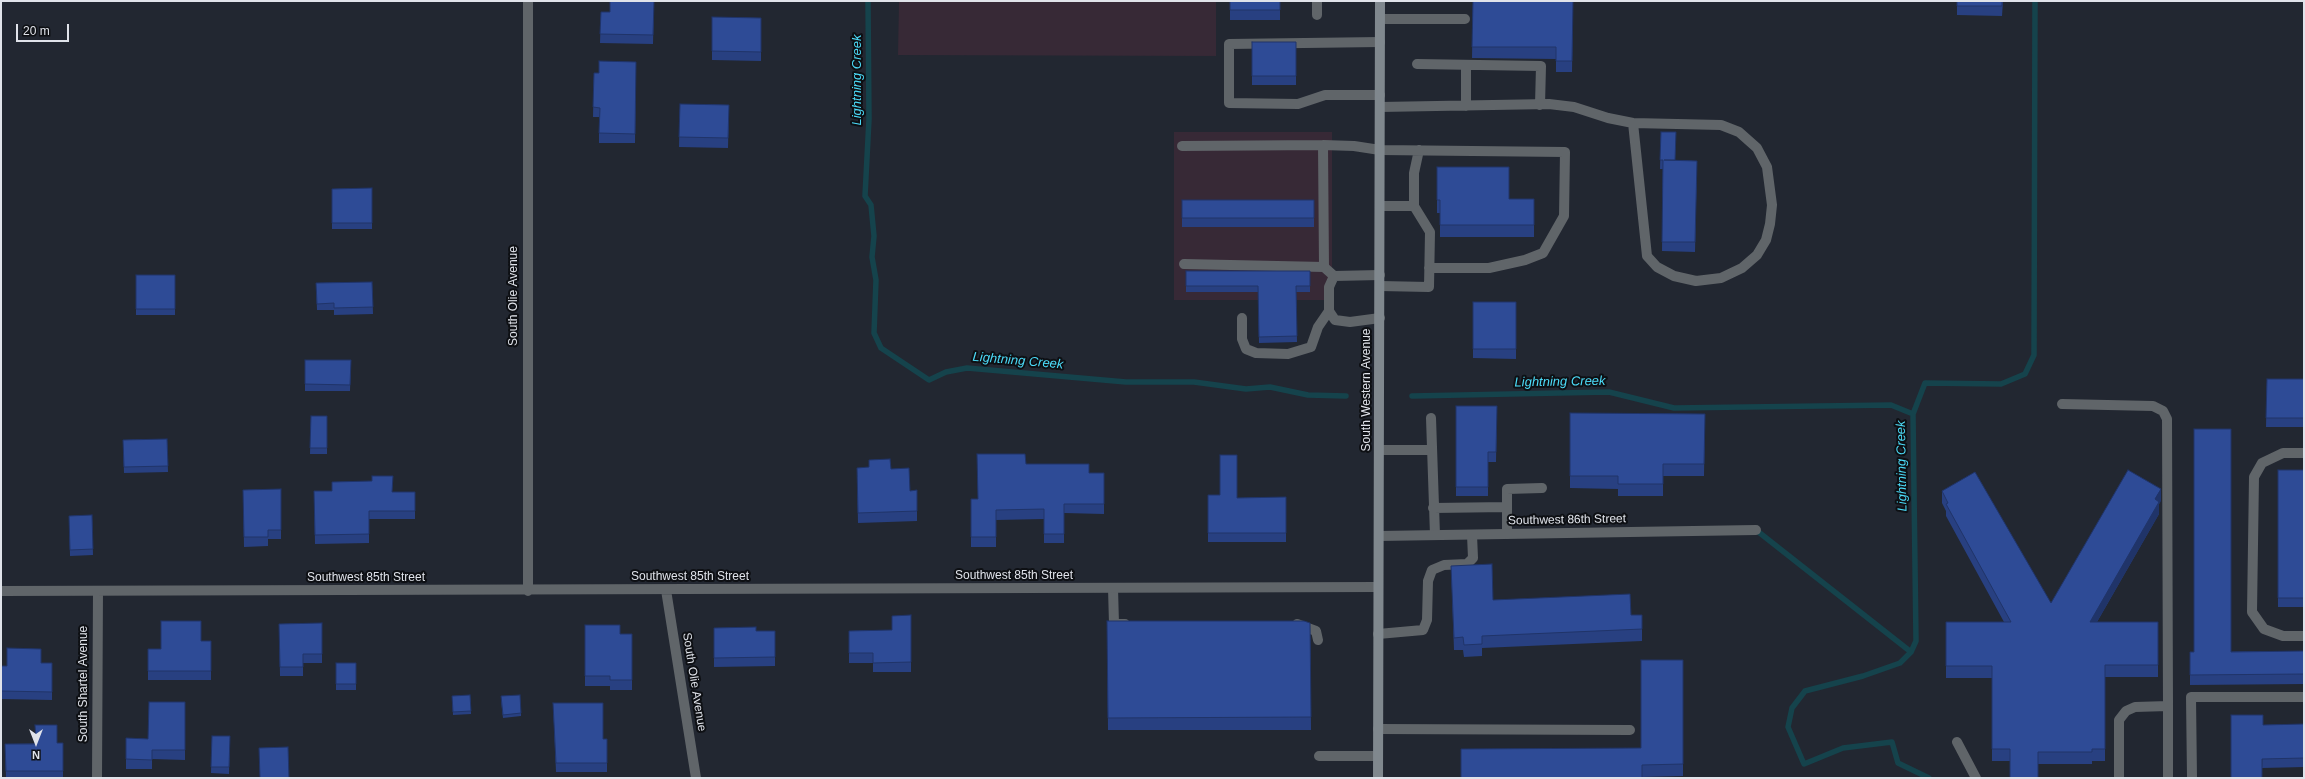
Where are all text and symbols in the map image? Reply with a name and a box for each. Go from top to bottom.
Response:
scale bar [18,16,71,42]
text: 20 m [23,24,50,38]
water label: Lightning Creek [849,34,865,126]
street label: South Olie Avenue [507,246,521,346]
street label: South Western Avenue [1360,329,1374,451]
water label: Lightning Creek [972,349,1064,373]
water label: Lightning Creek [1514,373,1606,391]
water label: Lightning Creek [1893,420,1911,512]
street label: Southwest 86th Street [1508,512,1626,528]
street label: Southwest 85th Street [955,569,1073,583]
street label: Southwest 85th Street [631,570,749,584]
street label: Southwest 85th Street [307,571,425,585]
street label: South Shartel Avenue [77,626,91,742]
street label: South Olie Avenue [679,632,709,732]
north arrow [16,723,56,763]
text: N [32,749,40,761]

